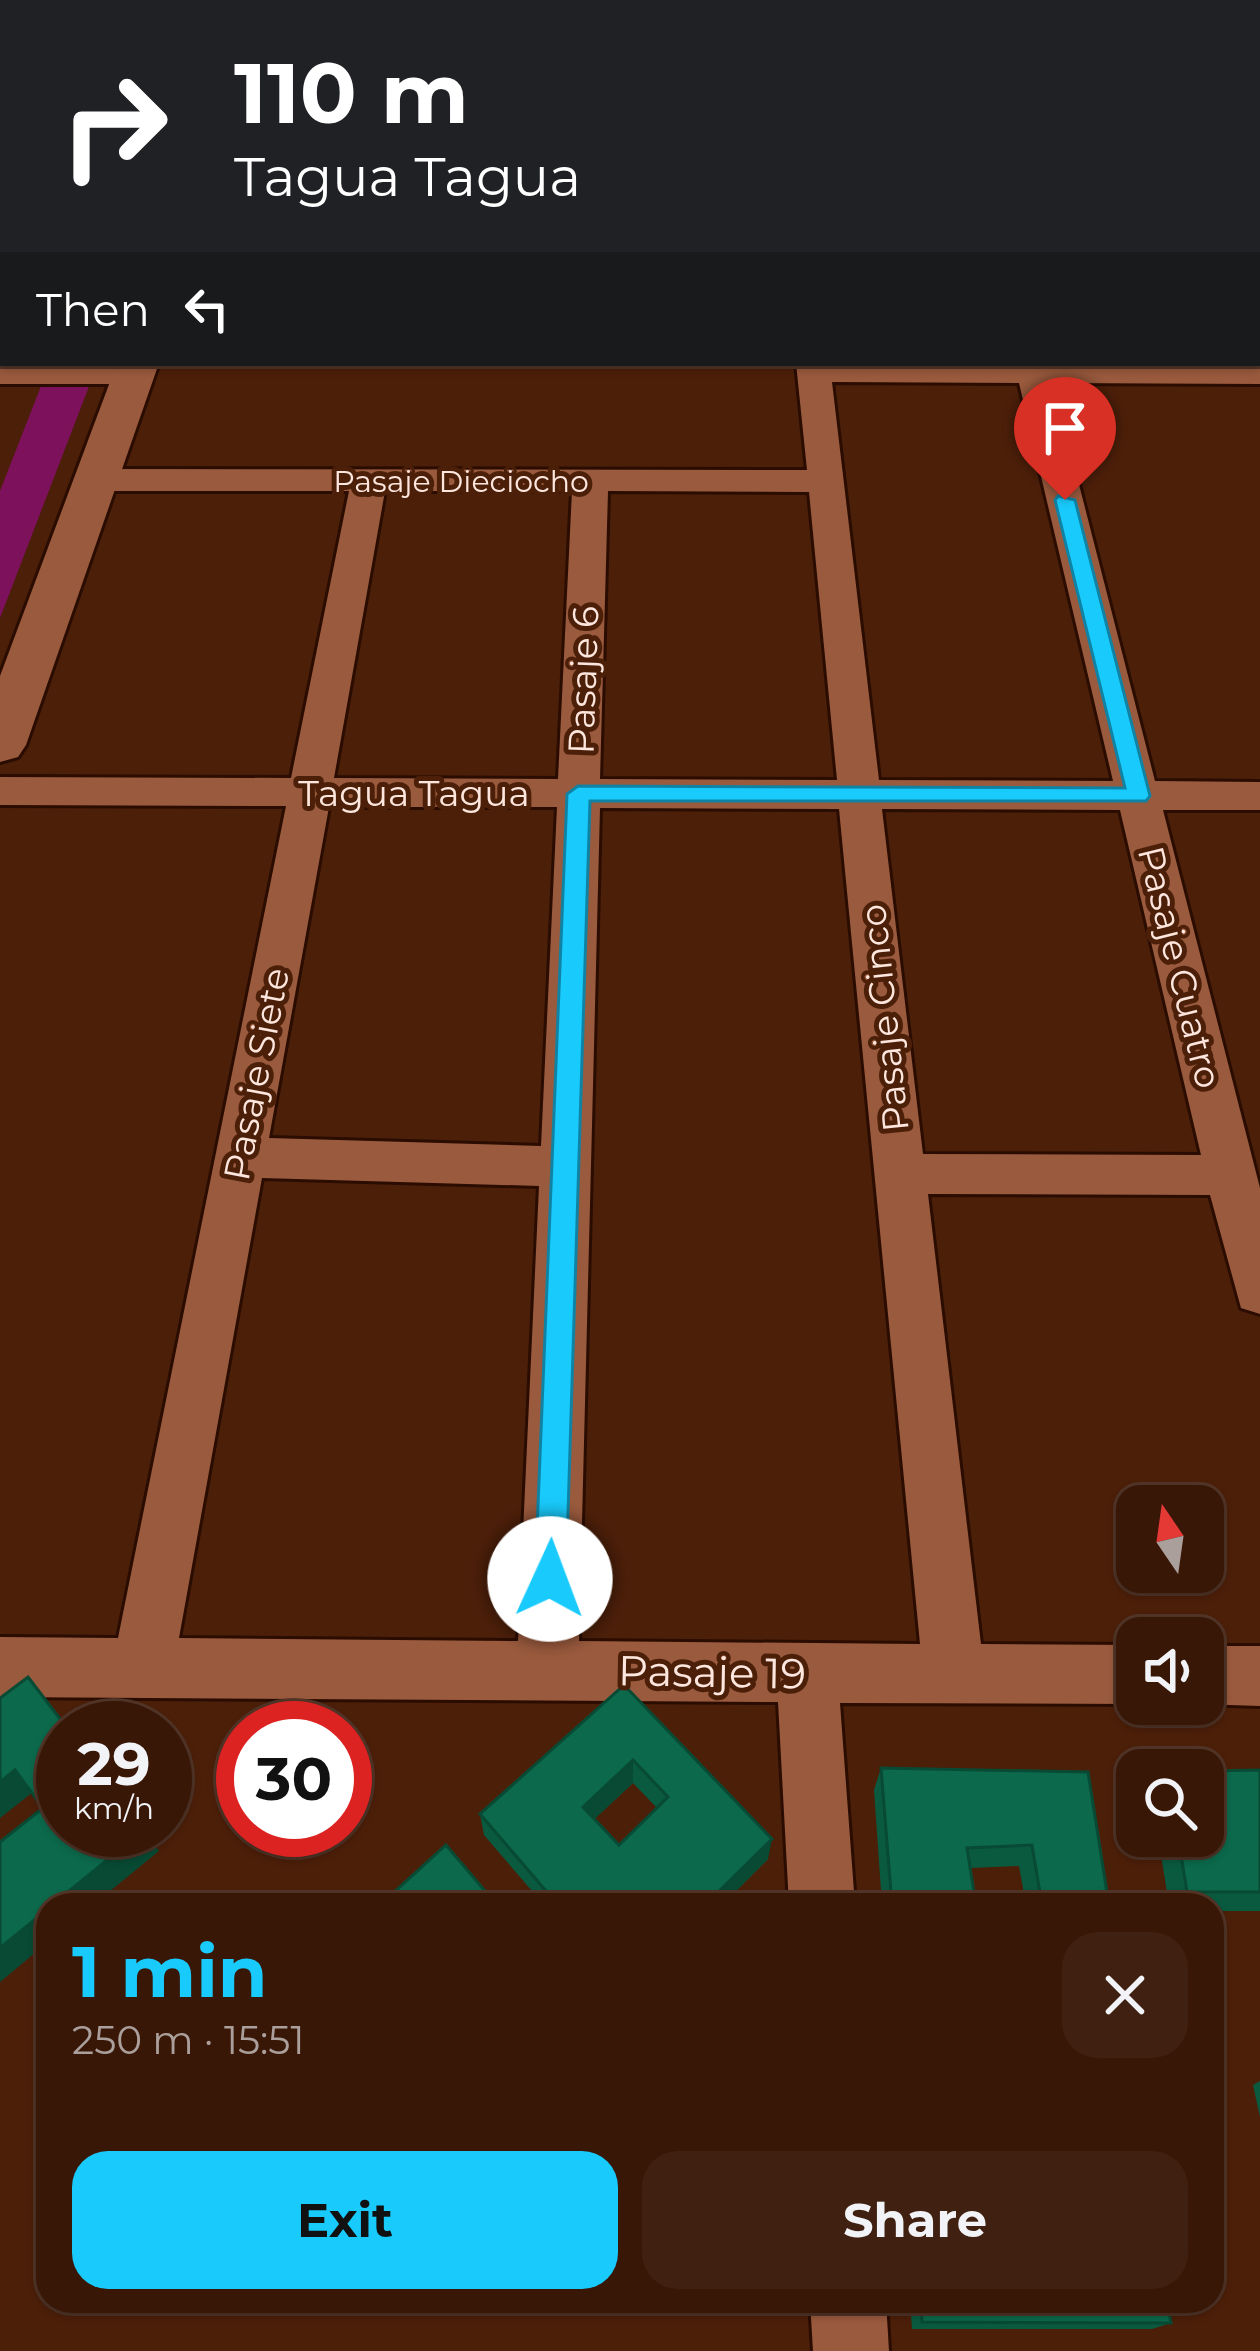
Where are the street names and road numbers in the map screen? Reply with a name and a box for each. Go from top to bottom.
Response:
street label: Pasaje Dieciocho [333,463,589,500]
street label: Pasaje 6 [558,605,608,755]
street label: Tagua Tagua [298,771,530,815]
street label: Pasaje Cuatro [1129,841,1231,1093]
street label: Pasaje Cinco [850,902,918,1134]
street label: Pasaje Siete [214,964,298,1184]
street label: Pasaje 19 [617,1644,807,1700]

